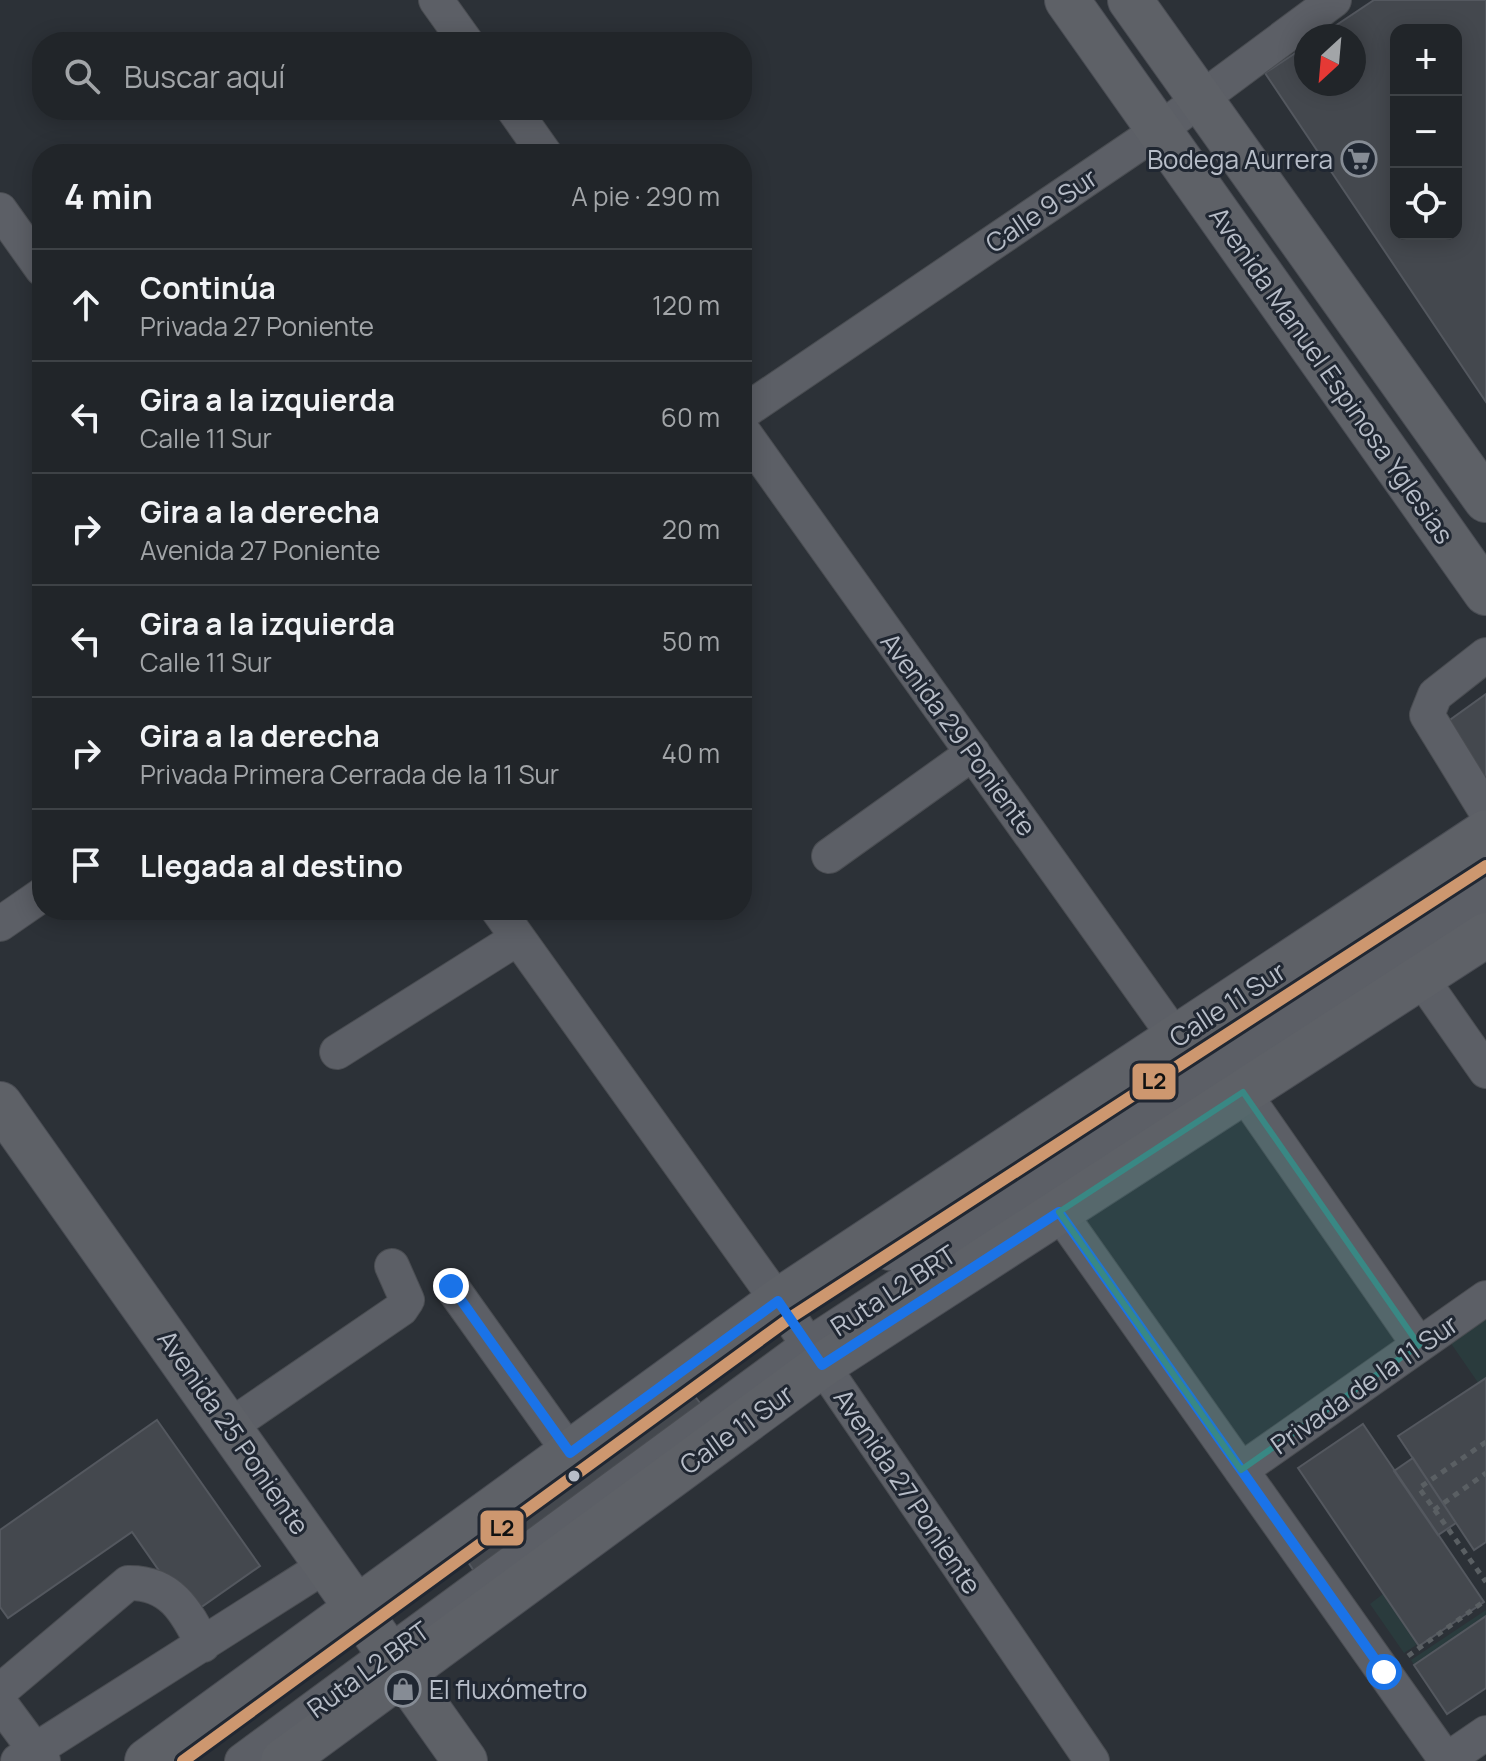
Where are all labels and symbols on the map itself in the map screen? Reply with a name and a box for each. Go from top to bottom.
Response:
north arrow [1294,24,1366,96]
supermarket icon: Bodega Aurrera [1340,140,1378,178]
place label: Bodega Aurrera [1147,141,1333,177]
street label: Calle 9 Sur [978,159,1104,261]
street label: Avenida Manuel Espinosa Yglesias [1201,199,1463,551]
street label: Avenida 29 Poniente [873,625,1045,843]
street label: Calle 11 Sur [1162,953,1292,1055]
line badge: L2 [1131,1062,1177,1101]
text: L2 [1142,1066,1166,1096]
street label: Ruta L2 BRT [823,1236,963,1344]
route end [433,1268,469,1304]
street label: Privada de la 11 Sur [1263,1306,1465,1462]
street label: Avenida 25 Poniente [150,1322,318,1542]
street label: Calle 11 Sur [672,1376,800,1482]
street label: Avenida 27 Poniente [826,1381,990,1601]
unlabelled marker [566,1468,582,1484]
line badge: L2 [479,1509,525,1547]
text: L2 [490,1513,514,1543]
street label: Ruta L2 BRT [300,1612,437,1726]
route start [1366,1654,1402,1690]
shop icon: El fluxómetro [384,1670,422,1708]
place label: El fluxómetro [429,1671,587,1707]

